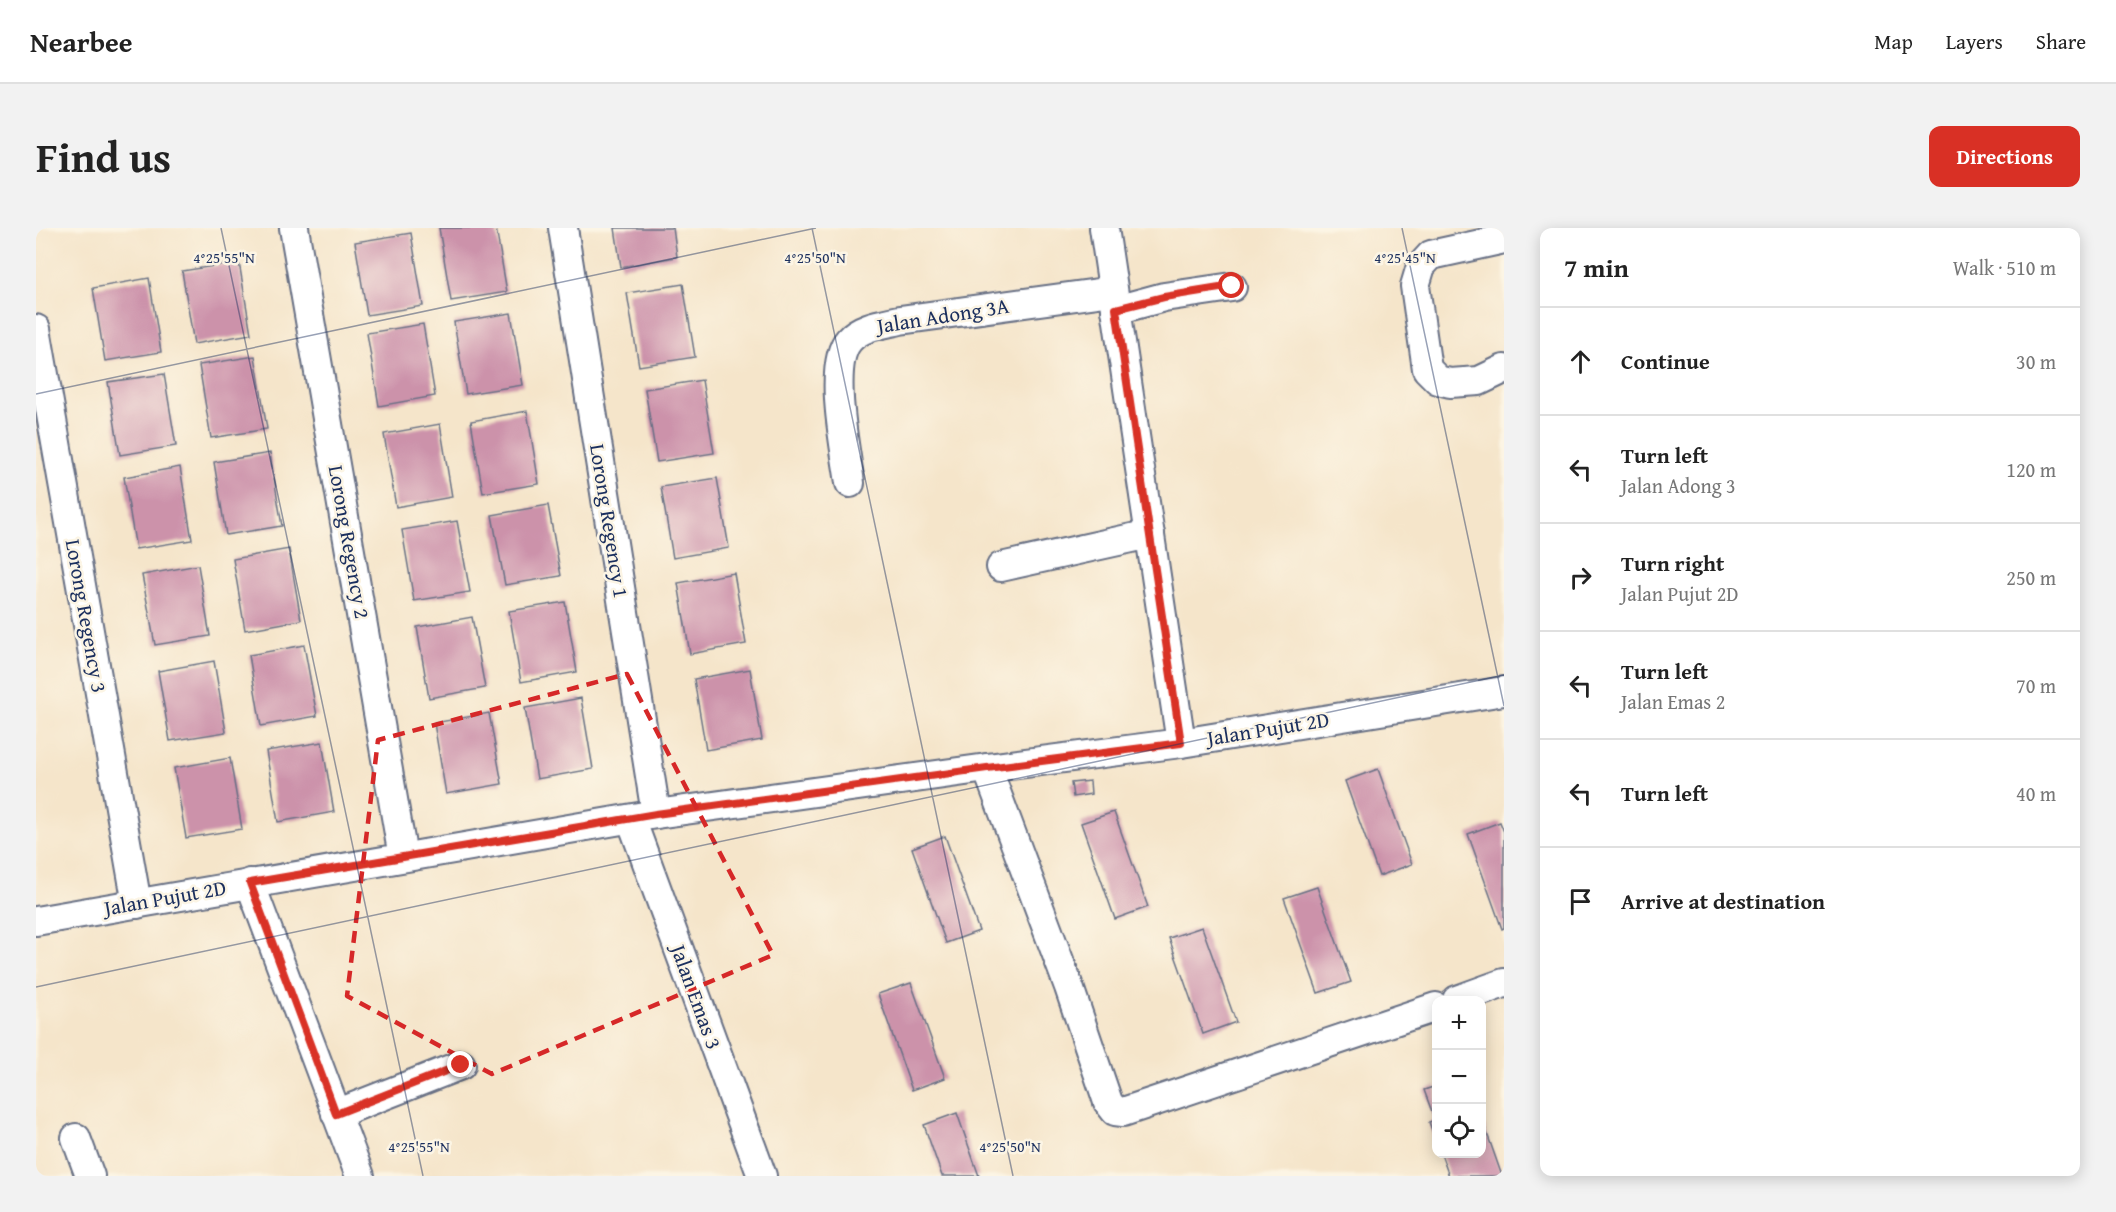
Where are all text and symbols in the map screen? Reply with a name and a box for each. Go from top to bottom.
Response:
text: Nearbee [30,21,133,62]
text: Map [1874,26,1913,57]
text: Layers [1946,26,2003,57]
text: Share [2036,26,2086,57]
text: Find us [36,126,171,187]
button: Directions [1929,126,2080,187]
text: 4°25'55"N [193,247,255,268]
text: 4°25'50"N [784,247,846,268]
text: 4°25'45"N [1374,247,1436,268]
text: 7 min [1564,248,1629,287]
text: Walk · 510 m [1953,253,2056,282]
route start [1218,272,1244,298]
street label: Jalan Adong 3A [872,290,1011,342]
icon: ahead [1564,345,1597,378]
text: Continue [1621,345,1710,377]
text: 30 m [2016,347,2056,376]
text: Turn left [1621,439,1708,471]
street label: Lorong Regency 1 [582,442,637,600]
icon: left [1564,453,1597,486]
text: 120 m [2006,455,2056,484]
street label: Lorong Regency 2 [321,463,378,621]
text: Jalan Adong 3 [1621,471,1736,500]
street label: Lorong Regency 3 [58,537,115,695]
text: Turn right [1621,547,1724,579]
icon: right [1564,561,1597,594]
text: 250 m [2006,563,2056,592]
text: Jalan Pujut 2D [1621,579,1738,608]
text: Turn left [1621,655,1708,687]
icon: left [1564,669,1597,702]
text: 70 m [2016,671,2056,700]
text: Jalan Emas 2 [1621,687,1725,716]
street label: Jalan Pujut 2D [1202,704,1331,754]
icon: left [1564,777,1597,810]
text: Turn left [1621,777,1708,809]
text: 40 m [2016,779,2056,808]
street label: Jalan Pujut 2D [99,872,228,924]
icon: arrive [1564,885,1597,918]
text: Arrive at destination [1621,885,1825,917]
street label: Jalan Emas 3 [662,937,730,1054]
map controls [1432,996,1486,1158]
button: + [1432,996,1486,1050]
button: − [1432,1050,1486,1104]
route end [447,1051,473,1077]
button: locate [1432,1104,1486,1158]
text: 4°25'55"N [388,1136,450,1157]
text: 4°25'50"N [979,1136,1041,1157]

